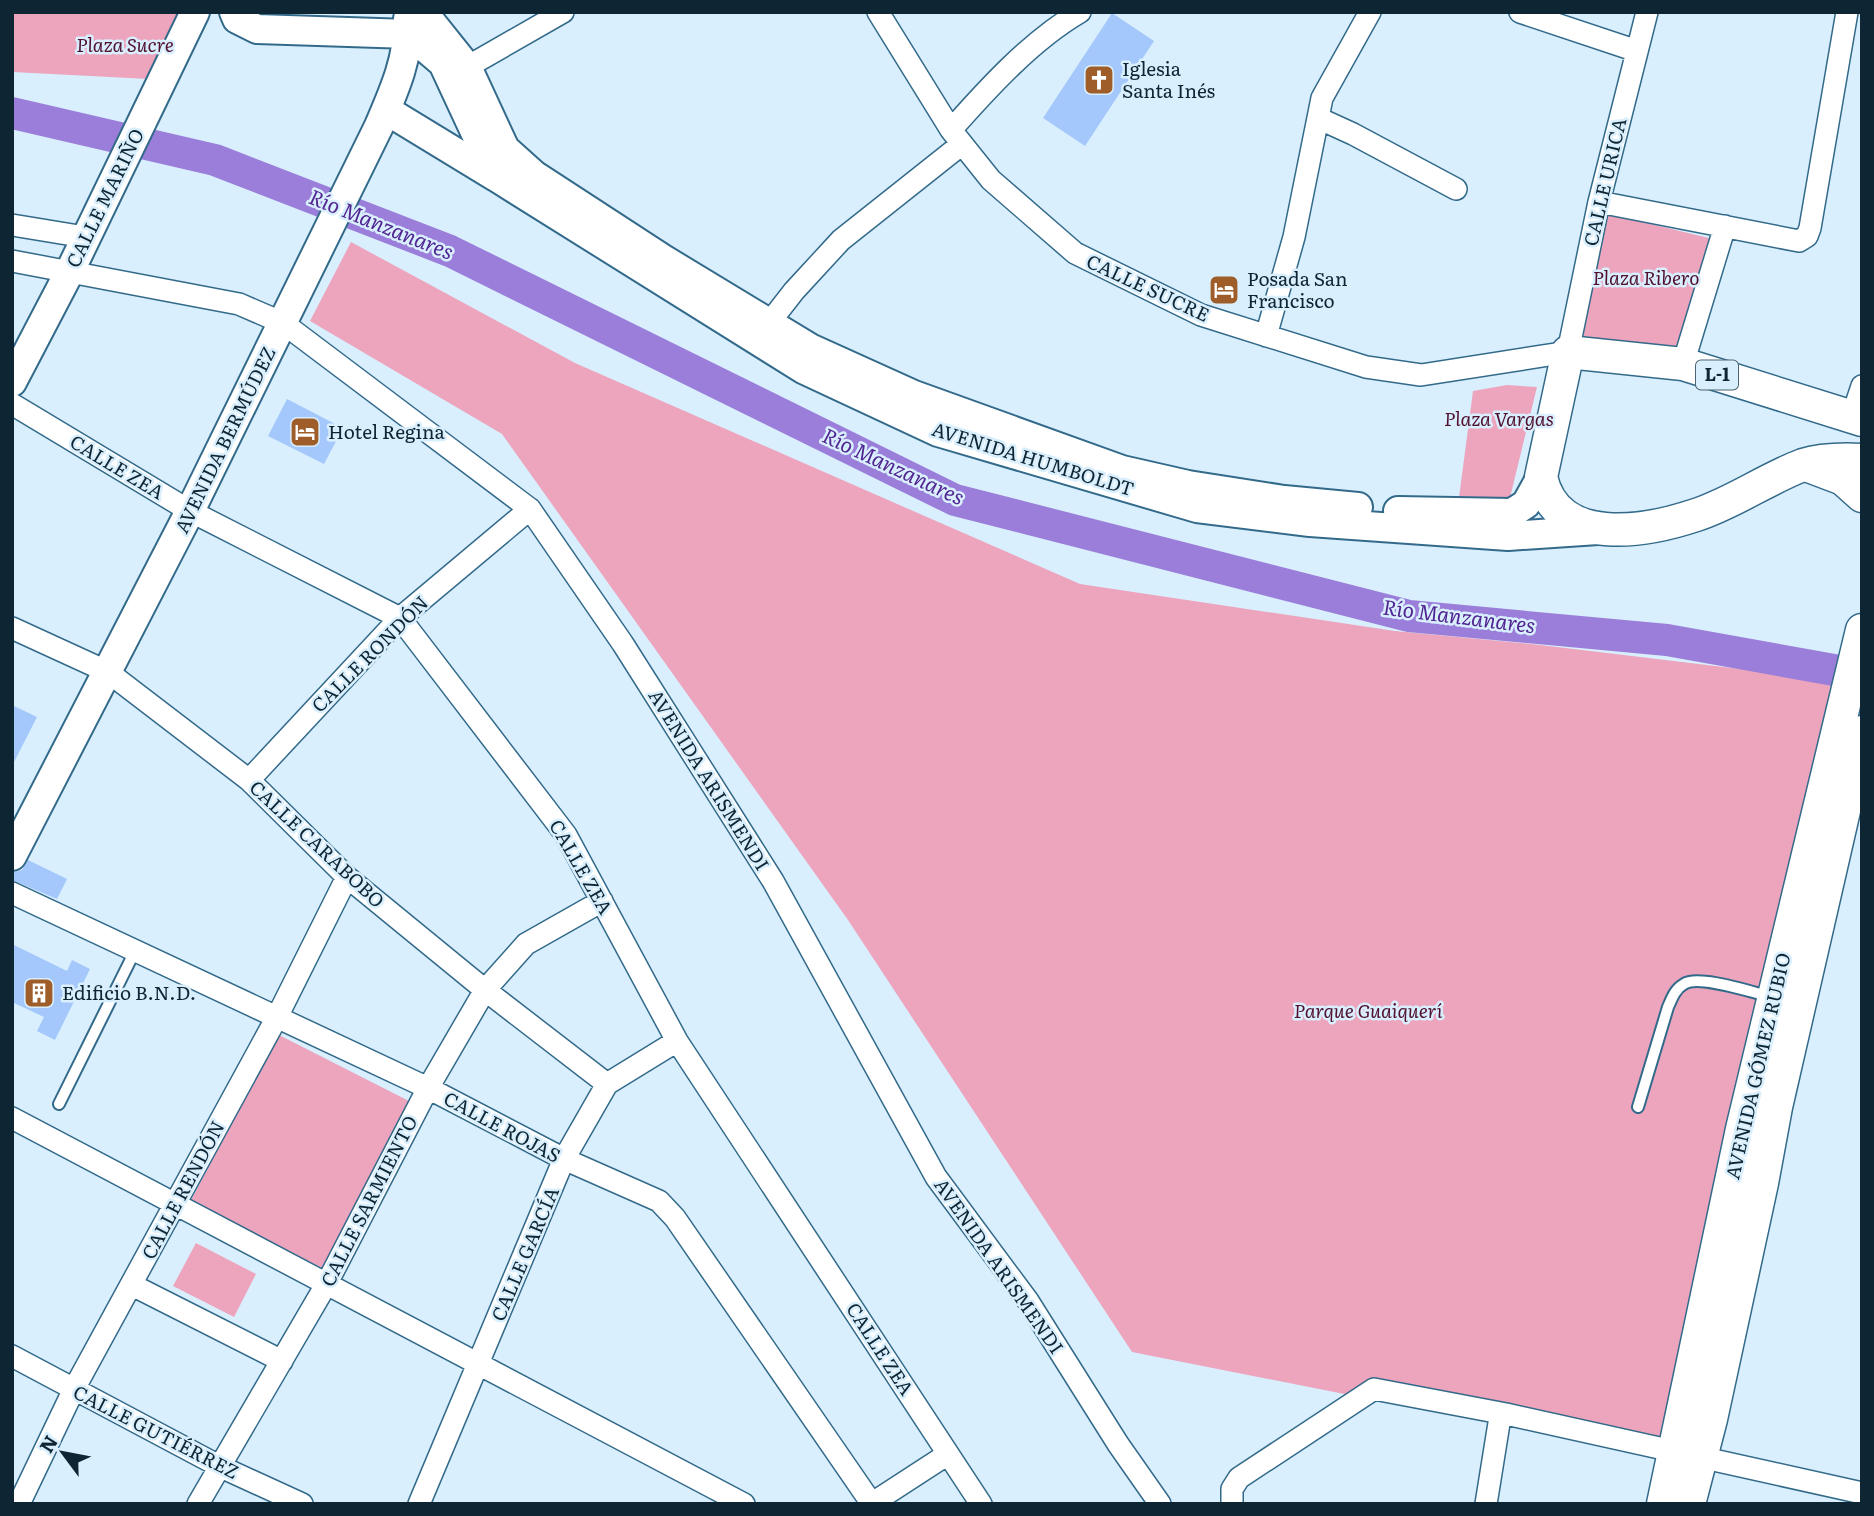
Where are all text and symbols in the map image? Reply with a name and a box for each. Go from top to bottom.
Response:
park label: Plaza Sucre [76,30,174,58]
place label: Iglesia Santa Inés [1122,54,1216,104]
church icon: Iglesia Santa Inés [1082,63,1116,97]
street label: CALLE URICA [1576,115,1632,249]
street label: CALLE MARIÑO [58,123,150,272]
water label: Río Manzanares [305,180,459,266]
street label: CALLE SUCRE [1082,246,1215,328]
park label: Plaza Ribero [1593,263,1699,291]
place label: Posada San Francisco [1247,264,1347,314]
hotel icon: Posada San Francisco [1207,273,1241,307]
street label: AVENIDA BERMÚDEZ [167,341,282,538]
road number: L-1 [1696,360,1738,390]
park label: Plaza Vargas [1444,404,1554,432]
street label: AVENIDA HUMBOLDT [929,414,1138,502]
hotel icon: Hotel Regina [288,415,322,449]
place label: Hotel Regina [328,417,445,445]
water label: Río Manzanares [818,418,970,511]
street label: CALLE ZEA [65,427,170,505]
street label: CALLE RONDÓN [305,589,434,718]
water label: Río Manzanares [1381,590,1537,639]
street label: AVENIDA ARISMENDI [643,683,777,876]
street label: CALLE CARABOBO [244,773,391,913]
street label: CALLE ZEA [543,814,620,919]
street label: AVENIDA GÓMEZ RUBIO [1717,950,1797,1182]
building icon: Edificio B.N.D. [22,976,56,1010]
place label: Edificio B.N.D. [62,978,196,1006]
park label: Parque Guaiquerí [1294,996,1443,1024]
street label: CALLE ROJAS [439,1084,566,1169]
street label: CALLE SARMIENTO [313,1110,423,1291]
street label: CALLE RENDÓN [134,1115,231,1264]
street label: AVENIDA ARISMENDI [928,1172,1071,1359]
street label: CALLE GARCÍA [483,1182,565,1325]
street label: CALLE ZEA [840,1297,921,1400]
street label: CALLE GUTIÉRREZ [69,1377,244,1485]
north arrow [28,1418,98,1488]
text: N [32,1429,64,1458]

